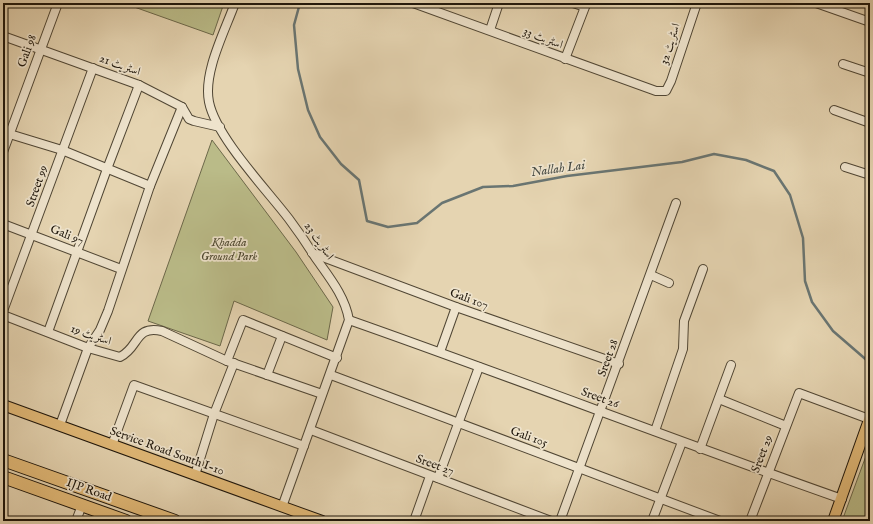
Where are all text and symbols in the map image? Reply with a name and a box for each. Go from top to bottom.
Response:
street label: اسٹریٹ 32 [656,21,684,67]
street label: اسٹریٹ 33 [521,24,565,53]
street label: Gali 98 [14,32,40,69]
street label: اسٹریٹ 21 [97,51,143,79]
water label: Nallah Lai [530,157,587,181]
street label: Street 99 [23,163,51,209]
street label: اسٹریٹ 23 [301,219,338,263]
street label: Gali 97 [48,222,86,248]
park label: Khadda Ground Park [201,235,258,264]
street label: Gali 107 [448,285,490,313]
street label: اسٹریٹ 19 [69,321,114,349]
street label: Sreet 28 [594,337,622,379]
street label: Sreet 26 [579,384,622,412]
street label: Service Road South I-10 [108,423,226,479]
street label: Gali 105 [508,423,550,451]
street label: Sreet 29 [748,433,776,475]
street label: Sreet 27 [414,451,456,479]
street label: IJP Road [64,475,114,506]

